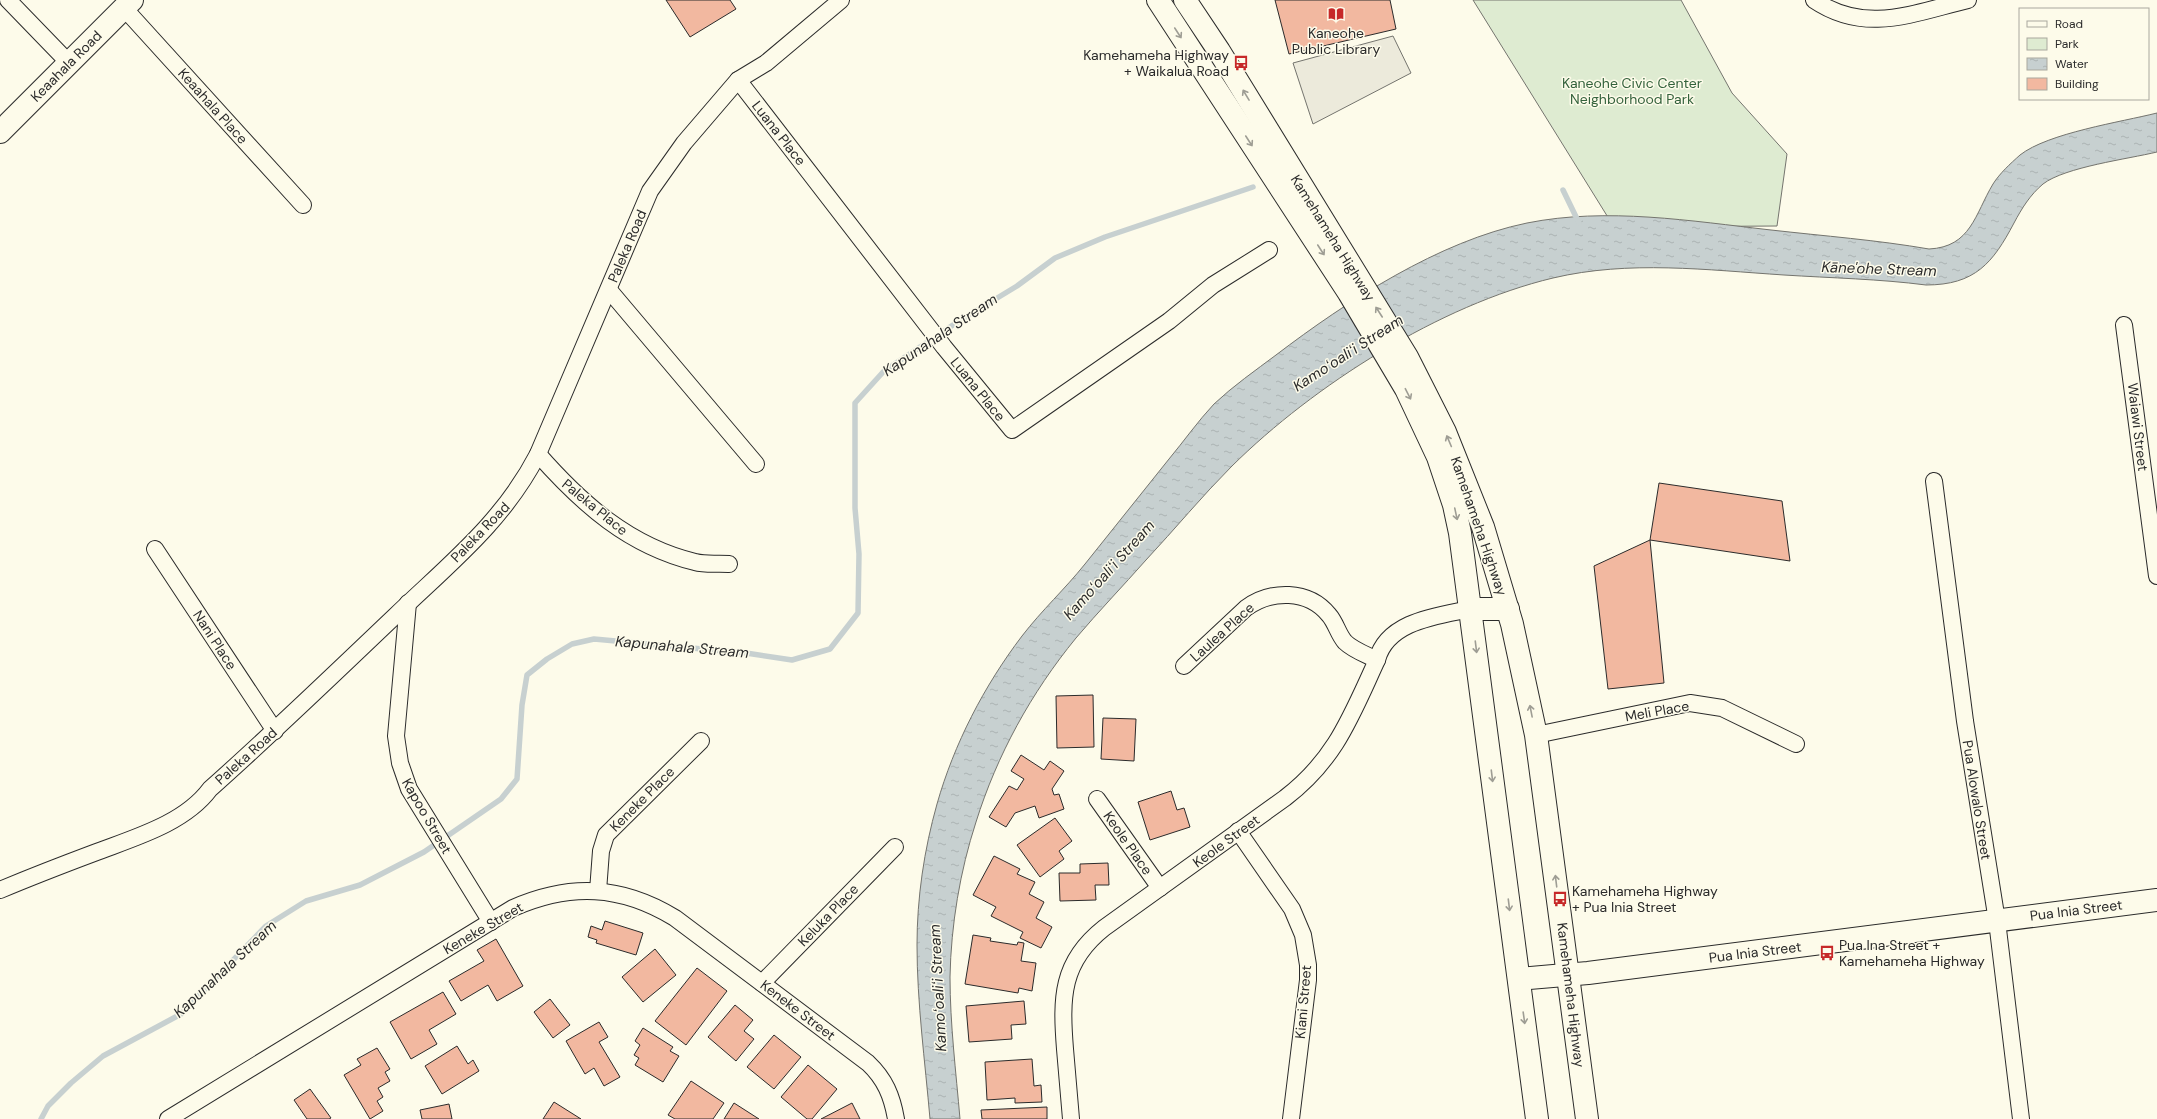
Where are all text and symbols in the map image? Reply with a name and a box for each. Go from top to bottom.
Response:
library icon: Kaneohe Public Library [1327,5,1345,23]
legend [2019,8,2149,100]
text: Road [2055,16,2083,32]
place label: Kaneohe Public Library [1292,24,1380,58]
street label: Keaahala Road [27,27,105,105]
one-way arrow [1174,27,1182,38]
text: Park [2055,36,2079,52]
place label: Kamehameha Highway + Waikalua Road [1083,46,1229,80]
bus stop icon: Kamehameha Highway + Waikalua Road [1232,54,1250,72]
text: Water [2055,56,2089,72]
street label: Keaahala Place [174,64,252,148]
park label: Kaneohe Civic Center Neighborhood Park [1562,74,1702,108]
text: Building [2055,76,2099,92]
one-way arrow [1241,89,1249,101]
street label: Luana Place [748,97,810,169]
one-way arrow [1245,136,1254,147]
street label: Kamehameha Highway [1287,171,1379,305]
street label: Paleka Road [604,207,650,285]
one-way arrow [1317,244,1325,255]
water label: Kāne'ohe Stream [1821,257,1937,281]
water label: Kapunahala Stream [879,289,1001,381]
one-way arrow [1375,307,1383,318]
water label: Kamoʻoaliʻi Stream [1289,310,1407,396]
street label: Luana Place [947,353,1009,425]
street label: Waiawi Street [2124,382,2152,472]
one-way arrow [1405,388,1412,400]
one-way arrow [1445,435,1452,447]
street label: Kamehameha Highway [1447,454,1511,598]
street label: Paleka Place [558,475,632,539]
street label: Paleka Road [447,498,513,566]
one-way arrow [1453,508,1461,521]
water label: Kamoʻoaliʻi Stream [1059,516,1159,624]
street label: Laulea Place [1186,598,1258,666]
street label: Nani Place [189,607,241,673]
water label: Kapunahala Stream [614,631,750,663]
one-way arrow [1472,640,1479,653]
street label: Meli Place [1624,697,1690,725]
one-way arrow [1527,705,1535,718]
street label: Paleka Road [211,723,281,789]
street label: Pua Alowalo Street [1959,739,1995,861]
street label: Keneke Place [606,763,678,835]
one-way arrow [1488,769,1496,782]
street label: Kapoo Street [398,775,456,857]
street label: Keole Place [1100,808,1156,878]
street label: Keole Street [1189,811,1263,871]
one-way arrow [1552,875,1560,888]
street label: Keluka Place [794,880,862,950]
place label: Kamehameha Highway + Pua Inia Street [1572,882,1718,916]
bus stop icon: Kamehameha Highway + Pua Inia Street [1551,890,1569,908]
street label: Pua Inia Street [2029,895,2123,925]
street label: Keneke Street [440,898,526,958]
one-way arrow [1505,898,1513,911]
water label: Kapunahala Stream [169,916,281,1022]
street label: Kamehameha Highway [1553,922,1589,1069]
water label: Kamoʻoaliʻi Stream [925,924,951,1052]
place label: Pua Ina Street + Kamehameha Highway [1839,936,1985,970]
street label: Pua Inia Street [1708,937,1802,967]
bus stop icon: Pua Ina Street + Kamehameha Highway [1818,944,1836,962]
street label: Kiani Street [1291,964,1315,1040]
street label: Keneke Street [757,976,839,1044]
one-way arrow [1520,1011,1528,1024]

